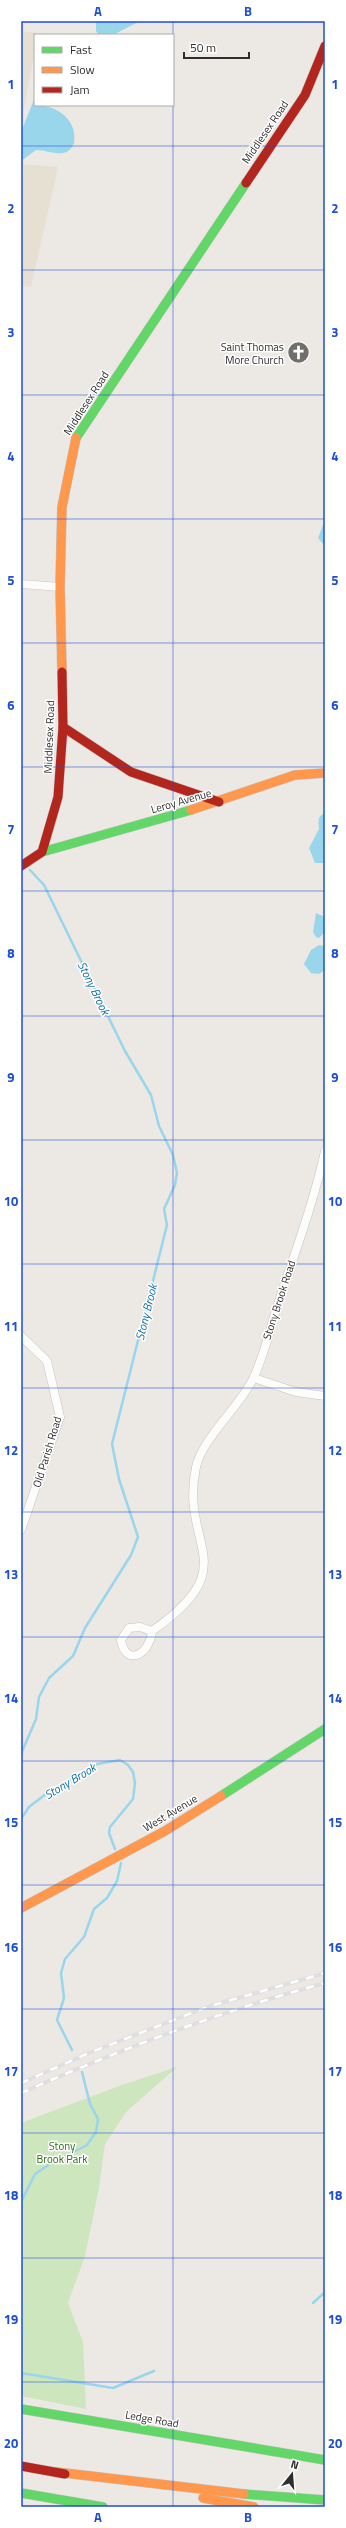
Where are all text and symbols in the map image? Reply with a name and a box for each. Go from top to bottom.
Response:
text: A [94,1,102,21]
text: B [244,1,252,21]
legend [34,34,174,106]
scale bar [184,34,249,60]
text: 50 m [190,38,216,57]
text: Fast [70,40,93,59]
text: Slow [70,60,95,79]
text: 1 [7,74,15,94]
text: 1 [331,74,339,94]
text: Jam [70,80,90,99]
street label: Middlesex Road [238,97,292,167]
text: 2 [7,198,15,218]
text: 2 [331,198,339,218]
text: 3 [7,322,15,342]
text: 3 [331,322,339,342]
place label: Saint Thomas More Church [221,339,284,368]
church icon: Saint Thomas More Church [286,340,312,366]
street label: Middlesex Road [59,368,113,438]
text: 4 [7,446,15,466]
text: 4 [331,446,339,466]
text: 5 [7,570,15,590]
text: 5 [331,570,339,590]
text: 6 [7,695,15,715]
text: 6 [331,695,339,715]
street label: Middlesex Road [40,700,58,774]
street label: Leroy Avenue [149,785,214,817]
text: 7 [7,819,15,839]
text: 7 [331,819,339,839]
text: 8 [7,943,15,963]
text: 8 [331,943,339,963]
water label: Stony Brook [73,958,116,1019]
text: 9 [7,1067,15,1087]
text: 9 [331,1067,339,1087]
text: 10 [4,1191,18,1211]
text: 10 [328,1191,342,1211]
street label: Stony Brook Road [259,1258,299,1342]
water label: Stony Brook [130,1280,163,1342]
text: 11 [4,1316,18,1336]
text: 11 [328,1316,342,1336]
street label: Old Parish Road [29,1414,65,1489]
text: 12 [4,1440,18,1460]
text: 12 [328,1440,342,1460]
text: 13 [4,1564,18,1584]
text: 13 [328,1564,342,1584]
text: 14 [4,1688,18,1708]
text: 14 [328,1688,342,1708]
water label: Stony Brook [40,1757,101,1804]
street label: West Avenue [140,1790,201,1836]
text: 15 [4,1812,18,1832]
text: 15 [328,1812,342,1832]
text: 16 [4,1937,18,1957]
text: 16 [328,1937,342,1957]
text: 17 [4,2061,18,2081]
text: 17 [328,2061,342,2081]
park label: Stony Brook Park [37,2138,88,2167]
text: 18 [4,2185,18,2205]
text: 18 [328,2185,342,2205]
text: 19 [4,2309,18,2329]
text: 19 [328,2309,342,2329]
street label: Ledge Road [124,2406,180,2432]
text: 20 [4,2433,18,2453]
text: 20 [328,2433,342,2453]
north arrow [272,2454,312,2494]
text: N [289,2456,301,2473]
text: A [94,2507,102,2527]
text: B [244,2507,252,2527]

